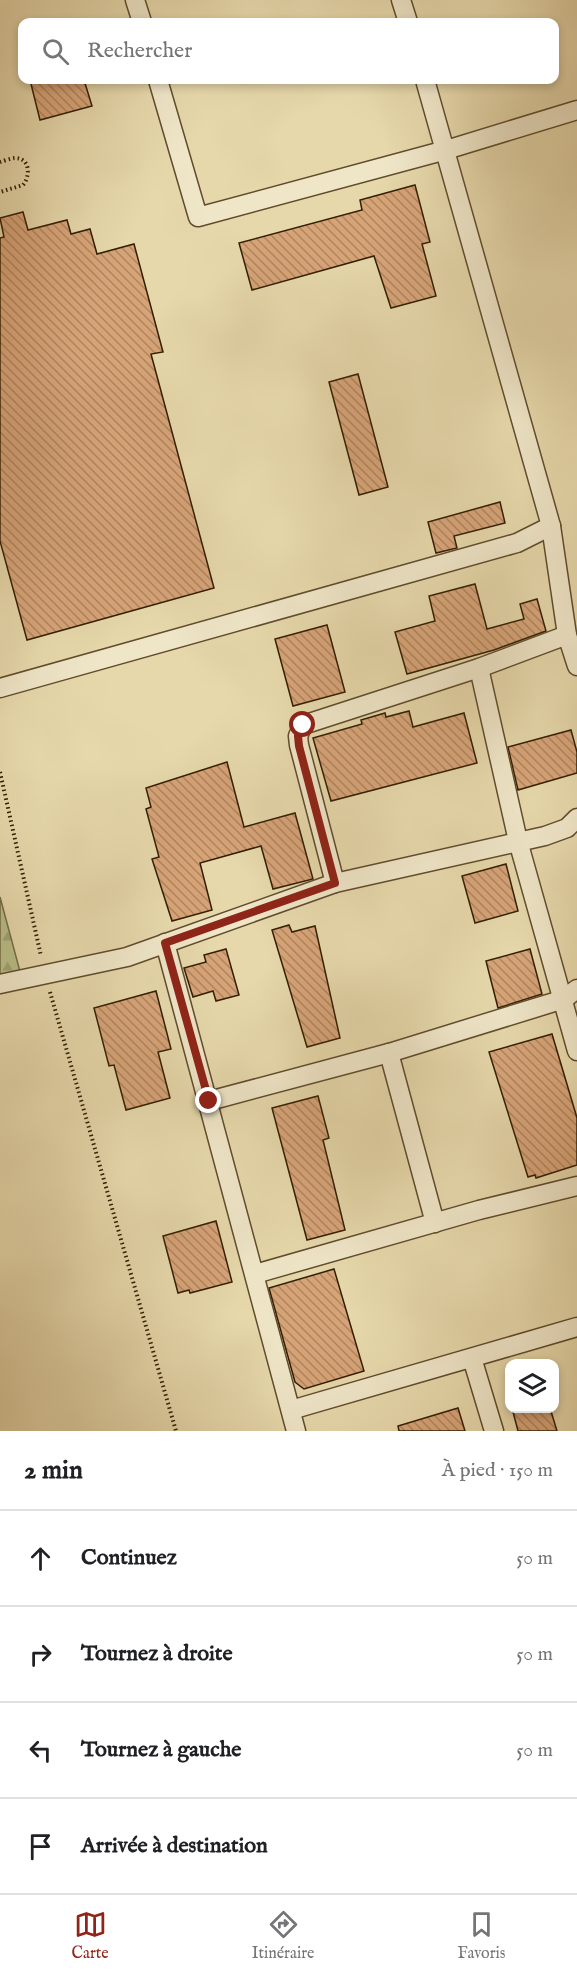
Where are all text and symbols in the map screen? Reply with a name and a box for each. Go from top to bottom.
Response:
search box [18,18,559,84]
icon: search [39,35,72,68]
text: Rechercher [87,37,192,65]
route start [289,711,315,737]
route end [195,1087,221,1113]
map controls [505,1359,559,1413]
button: layers [505,1359,559,1413]
text: 2 min [24,1454,83,1487]
text: À pied · 150 m [442,1458,553,1483]
icon: ahead [24,1542,57,1575]
text: Continuez [81,1544,177,1572]
text: 50 m [516,1546,553,1571]
icon: right [24,1638,57,1671]
text: Tournez à droite [81,1640,232,1668]
text: 50 m [516,1642,553,1667]
icon: left [24,1734,57,1767]
text: Tournez à gauche [81,1736,241,1764]
text: 50 m [516,1738,553,1763]
icon: arrive [24,1830,57,1863]
text: Arrivée à destination [81,1832,268,1860]
tab: Carte [72,1908,109,1964]
tab: Itinéraire [252,1908,314,1964]
tab: Favoris [457,1908,505,1964]

